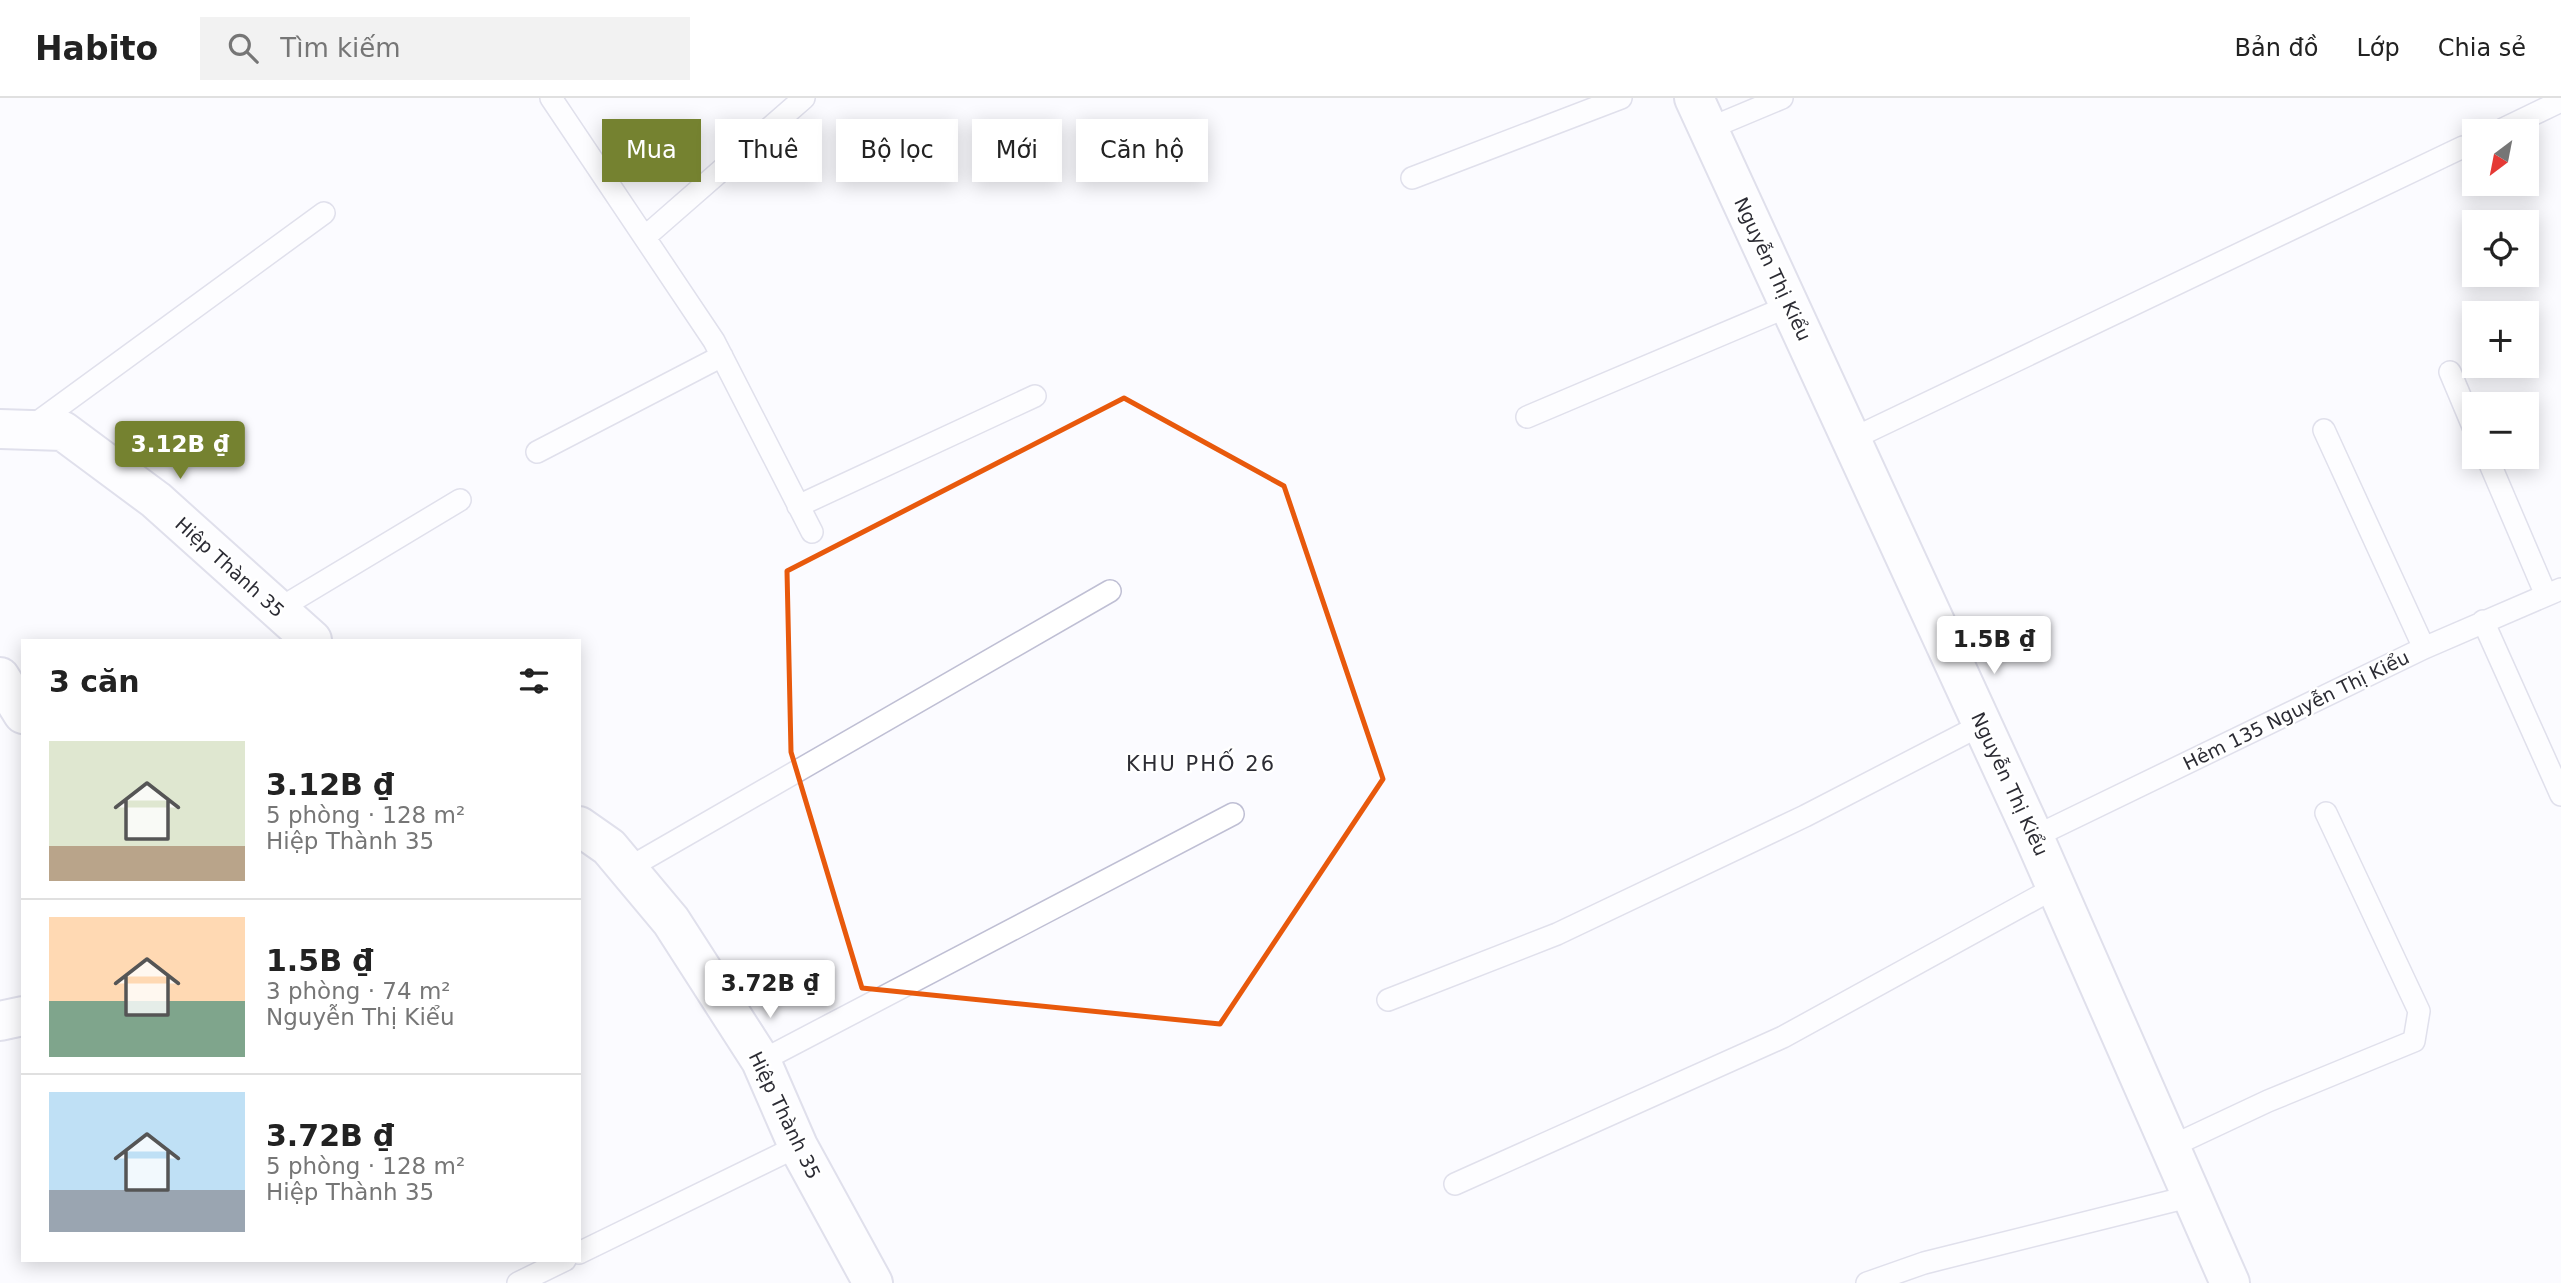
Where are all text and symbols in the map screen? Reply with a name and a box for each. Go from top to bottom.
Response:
search box [200,17,690,80]
text: Habito [35,29,158,68]
icon: search [224,29,262,67]
text: Tìm kiếm [280,33,401,63]
text: Bản đồ [2235,34,2318,62]
text: Lớp [2356,34,2400,62]
text: Chia sẻ [2438,34,2526,62]
chip: Mua [602,119,701,182]
chip: Thuê [715,119,822,182]
chip: Bộ lọc [836,119,958,182]
chip: Mới [972,119,1062,182]
chip: Căn hộ [1076,119,1208,182]
north arrow [2462,119,2539,196]
map controls [2462,119,2539,469]
street label: Nguyễn Thị Kiểu [1730,194,1816,344]
button: locate [2462,210,2539,287]
button: + [2462,301,2539,378]
button: − [2462,392,2539,469]
pin: 3.12B ₫ [115,422,245,481]
text: 3.12B ₫ [131,431,229,457]
street label: Hiệp Thành 35 [171,512,289,622]
pin: 1.5B ₫ [1937,616,2051,676]
text: 1.5B ₫ [1953,626,2035,652]
street label: Hẻm 135 Nguyễn Thị Kiểu [2179,646,2413,774]
icon: filters [515,662,553,700]
text: 3 căn [49,664,140,699]
street label: Nguyễn Thị Kiểu [1967,709,2053,859]
district label: KHU PHỐ 26 [1126,748,1276,776]
text: 3.12B ₫ [266,767,394,802]
icon: home [105,769,189,853]
text: 5 phòng · 128 m² [266,802,465,828]
text: Hiệp Thành 35 [266,828,434,854]
text: 1.5B ₫ [266,943,373,978]
icon: home [105,945,189,1029]
pin: 3.72B ₫ [705,960,835,1020]
text: 3.72B ₫ [721,970,819,996]
text: 3 phòng · 74 m² [266,978,451,1004]
text: Nguyễn Thị Kiểu [266,1004,455,1030]
street label: Hiệp Thành 35 [745,1048,825,1182]
text: 3.72B ₫ [266,1118,394,1153]
icon: home [105,1120,189,1204]
text: 5 phòng · 128 m² [266,1153,465,1179]
text: Hiệp Thành 35 [266,1179,434,1205]

